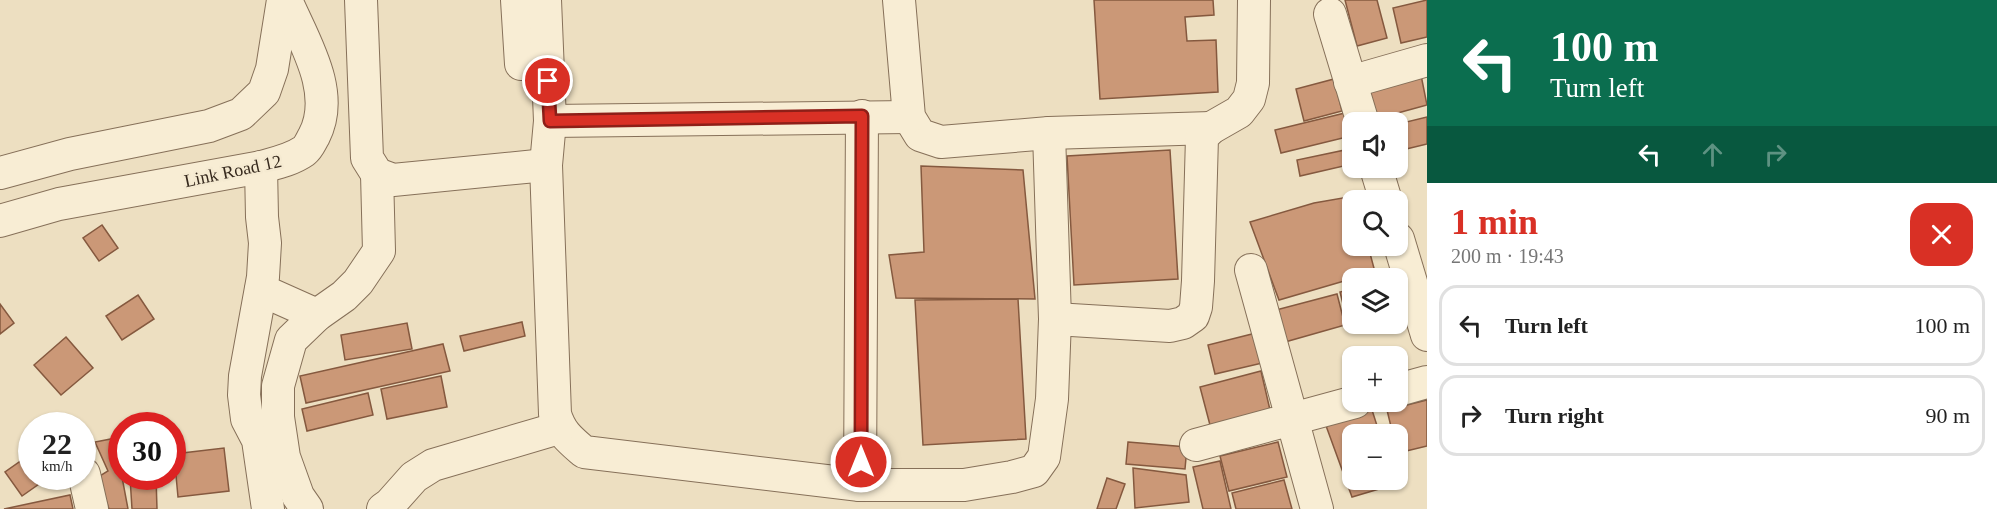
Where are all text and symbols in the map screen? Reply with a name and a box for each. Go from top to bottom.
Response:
icon: left [1451,24,1529,102]
text: 100 m [1550,24,1659,70]
pin [522,55,573,106]
icon: arrive [531,64,564,97]
text: Turn left [1550,73,1644,103]
map controls [1342,112,1408,490]
button: sound [1342,112,1408,178]
icon: left [1633,138,1666,171]
icon: ahead [1696,138,1729,171]
icon: right [1759,138,1792,171]
street label: Link Road 12 [183,151,283,191]
button: search [1342,190,1408,256]
text: 1 min [1451,202,1538,242]
button: close [1910,203,1973,266]
text: 200 m · 19:43 [1451,245,1564,267]
button: layers [1342,268,1408,334]
icon: left [1454,309,1487,342]
text: Turn left [1505,313,1588,338]
text: 100 m [1914,313,1970,338]
button: + [1342,346,1408,412]
icon: right [1454,399,1487,432]
text: Turn right [1505,403,1604,428]
text: 90 m [1925,403,1970,428]
speed limit sign: 30 [108,412,186,490]
button: − [1342,424,1408,490]
text: 22 [42,427,72,460]
position arrow [829,430,893,494]
text: km/h [42,458,72,474]

